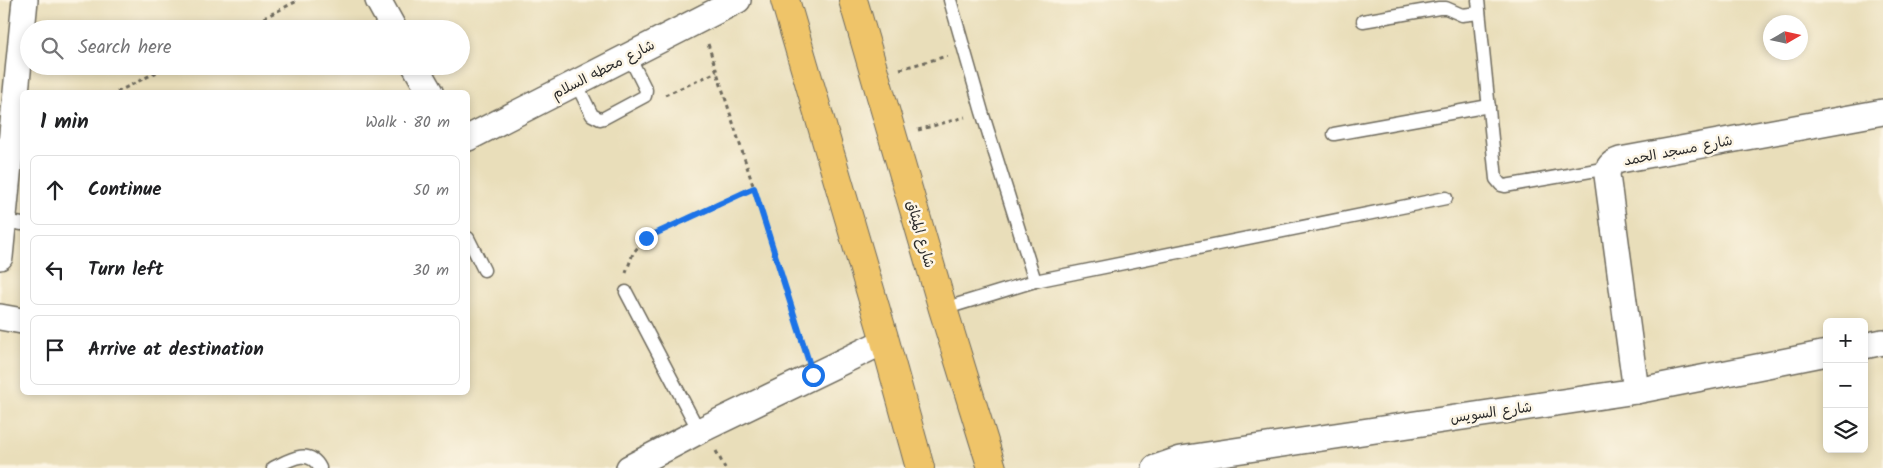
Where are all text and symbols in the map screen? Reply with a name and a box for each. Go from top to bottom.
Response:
north arrow [1763,15,1808,60]
search box [20,20,470,75]
text: Search here [78,33,172,63]
icon: search [38,34,66,62]
street label: شارع محطه السلام [548,34,659,105]
text: 1 min [40,106,89,139]
text: Walk · 80 m [365,110,450,135]
street label: شارع مسجد الحمد [1622,130,1734,172]
text: Continue [88,175,161,205]
icon: ahead [41,176,69,204]
text: 50 m [413,178,449,203]
street label: شارع الميثاق [900,198,940,271]
route end [635,227,658,250]
text: Turn left [88,255,163,285]
icon: left [41,256,69,284]
text: 30 m [413,258,449,283]
map controls [1823,318,1868,453]
button: + [1823,318,1868,363]
text: Arrive at destination [88,335,264,365]
icon: arrive [41,336,69,364]
button: − [1823,363,1868,408]
route start [802,364,825,387]
street label: شارع السويس [1449,396,1533,430]
button: layers [1823,408,1868,453]

